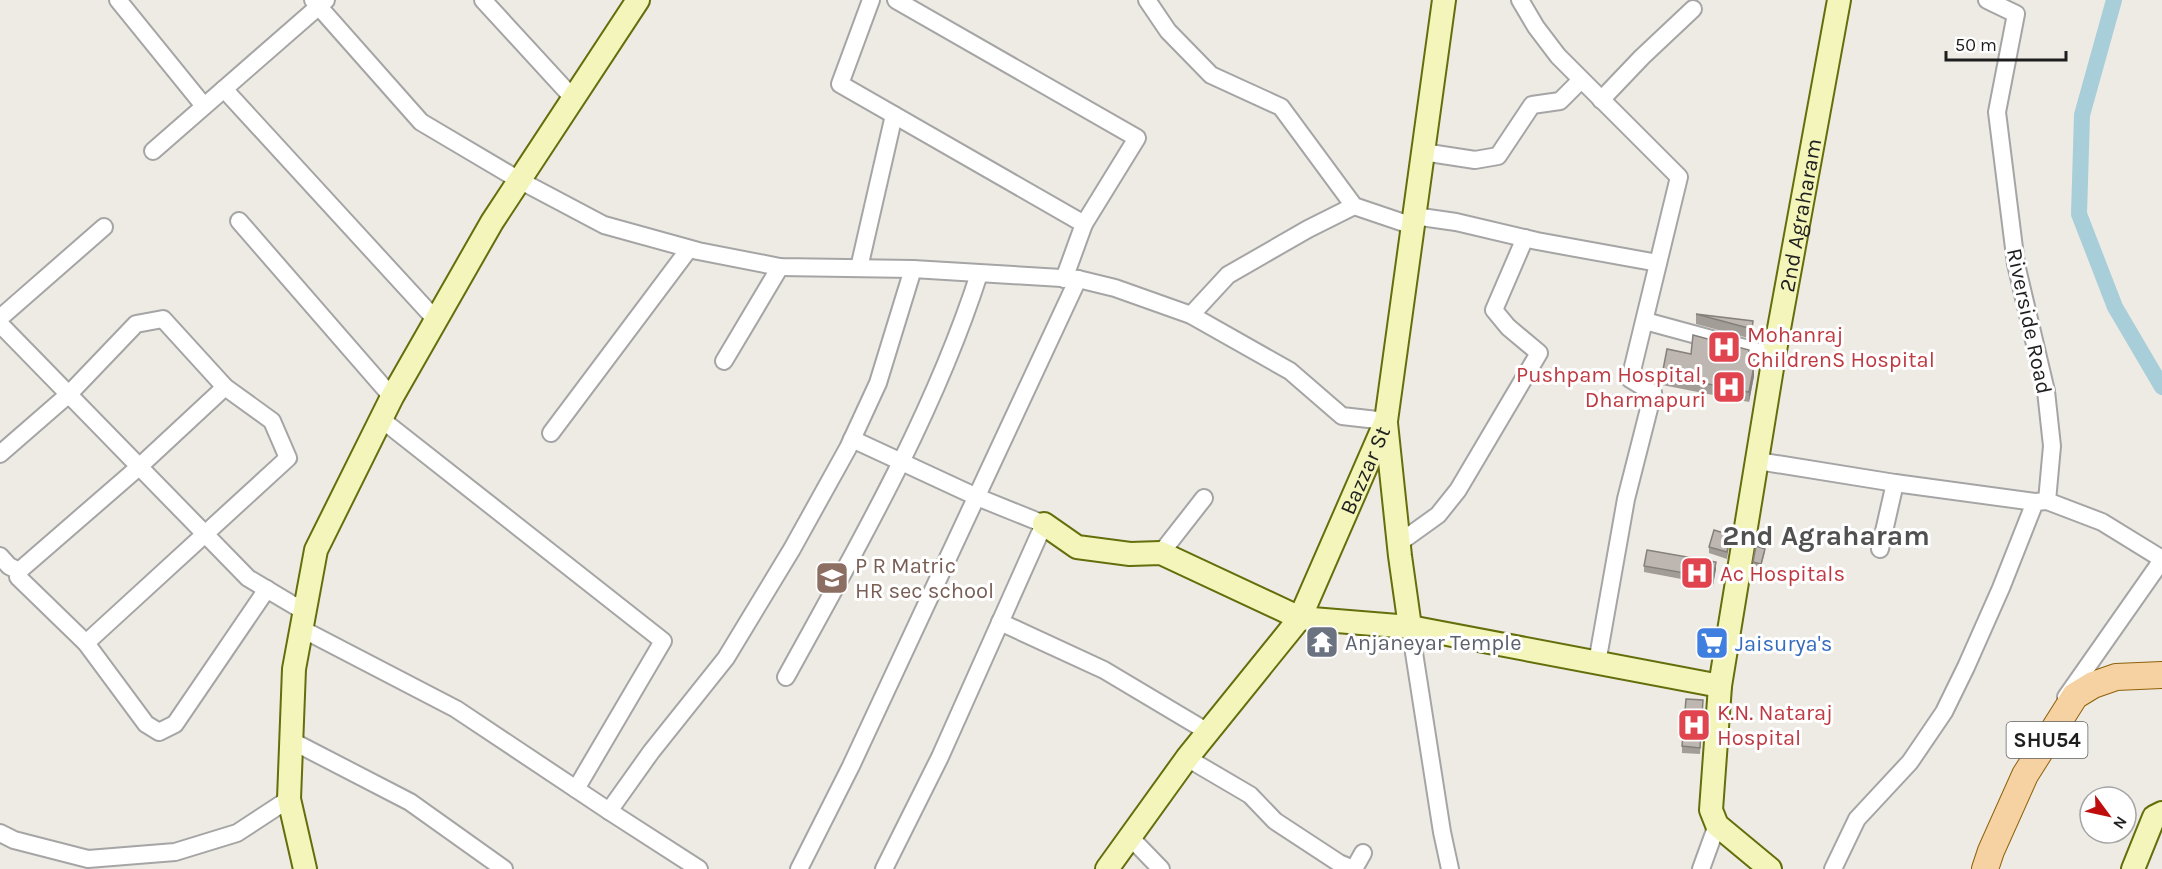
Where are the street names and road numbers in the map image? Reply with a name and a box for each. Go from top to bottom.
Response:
street label: 2nd Agraharam [1774,136,1827,294]
street label: Riverside Road [2001,246,2057,397]
street label: Bazzar St [1335,423,1396,519]
road number: SHU54 [2006,722,2088,758]

